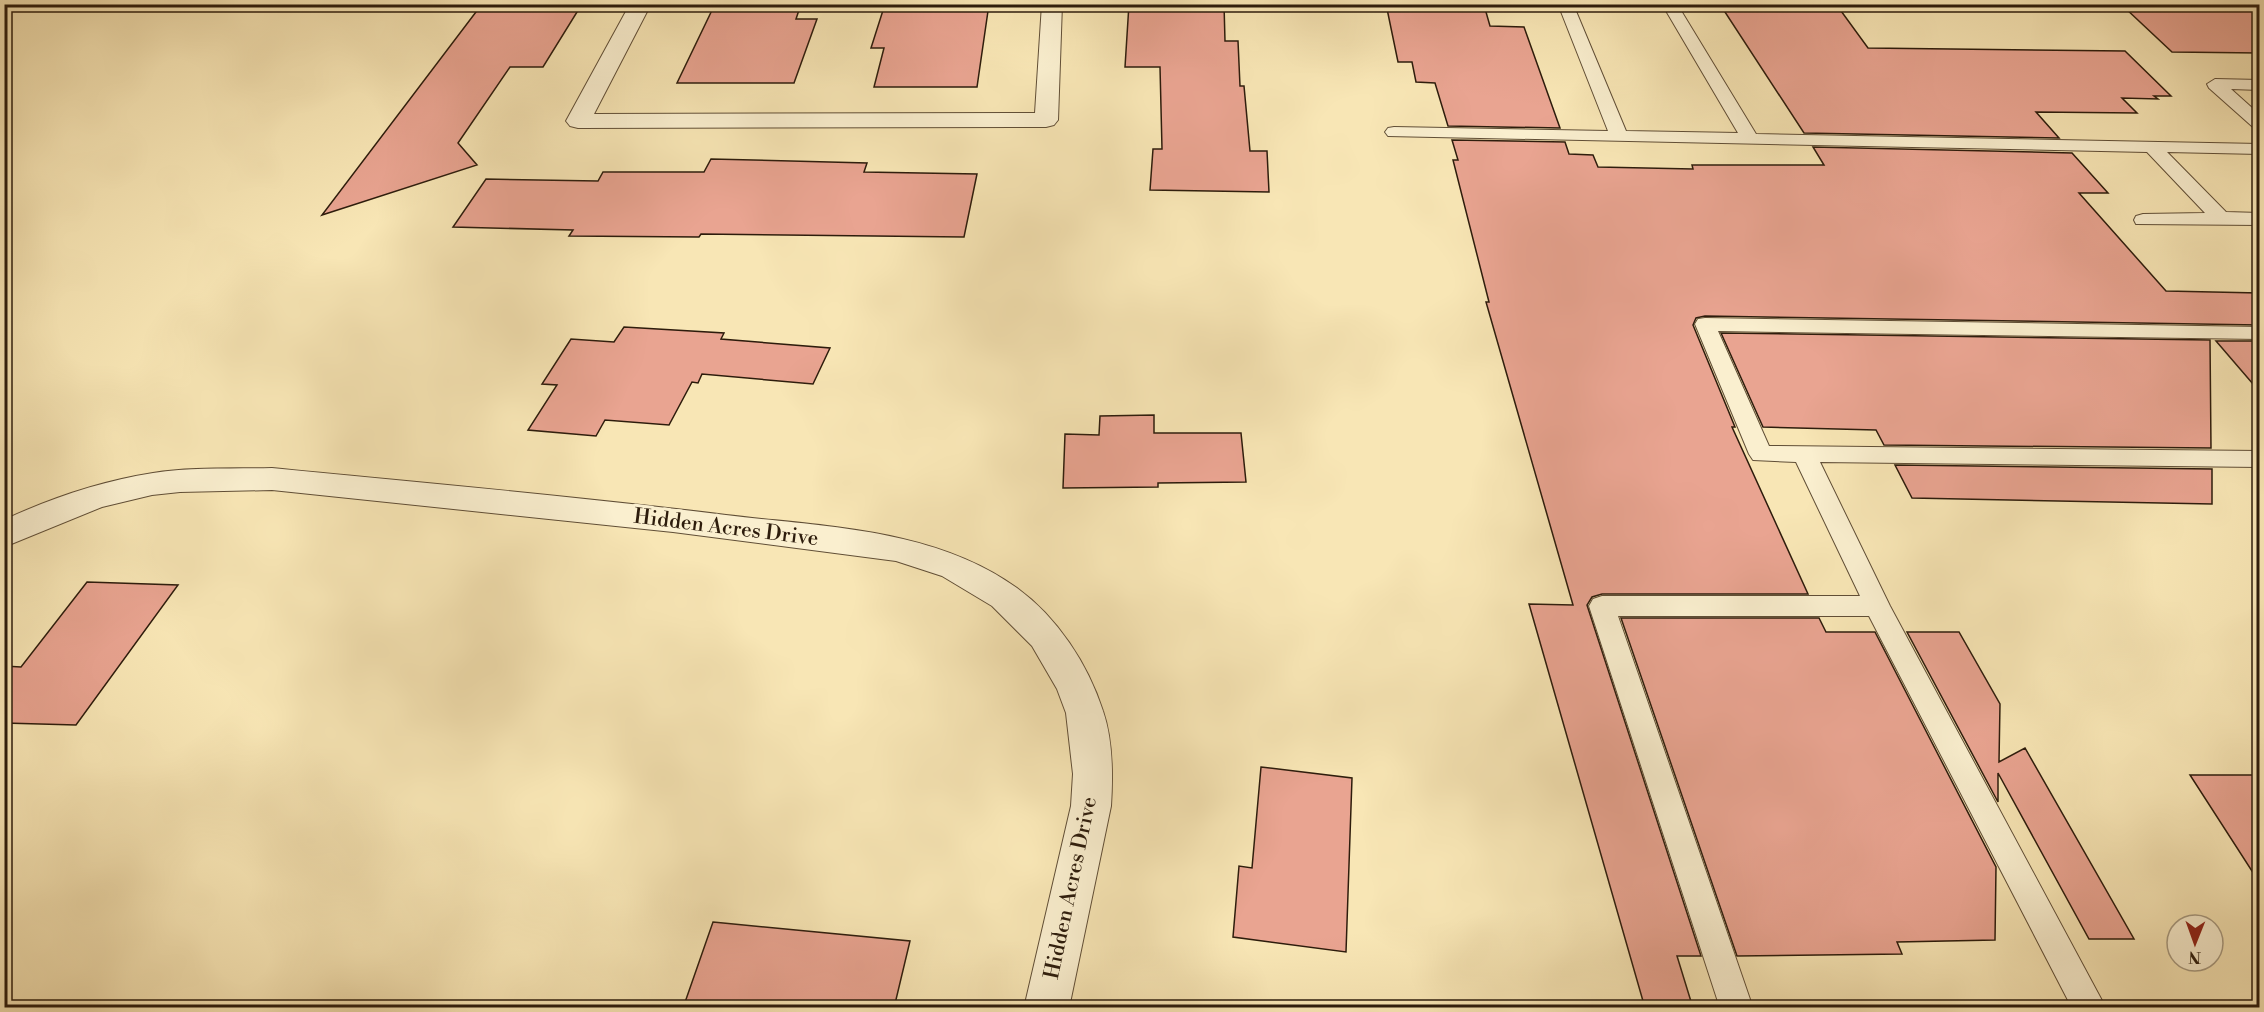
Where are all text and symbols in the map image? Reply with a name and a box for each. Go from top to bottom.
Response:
street label: Hidden Acres Drive [632,504,820,552]
street label: Hidden Acres Drive [1039,794,1103,982]
north arrow [2165,913,2225,973]
text: N [2188,947,2201,967]

